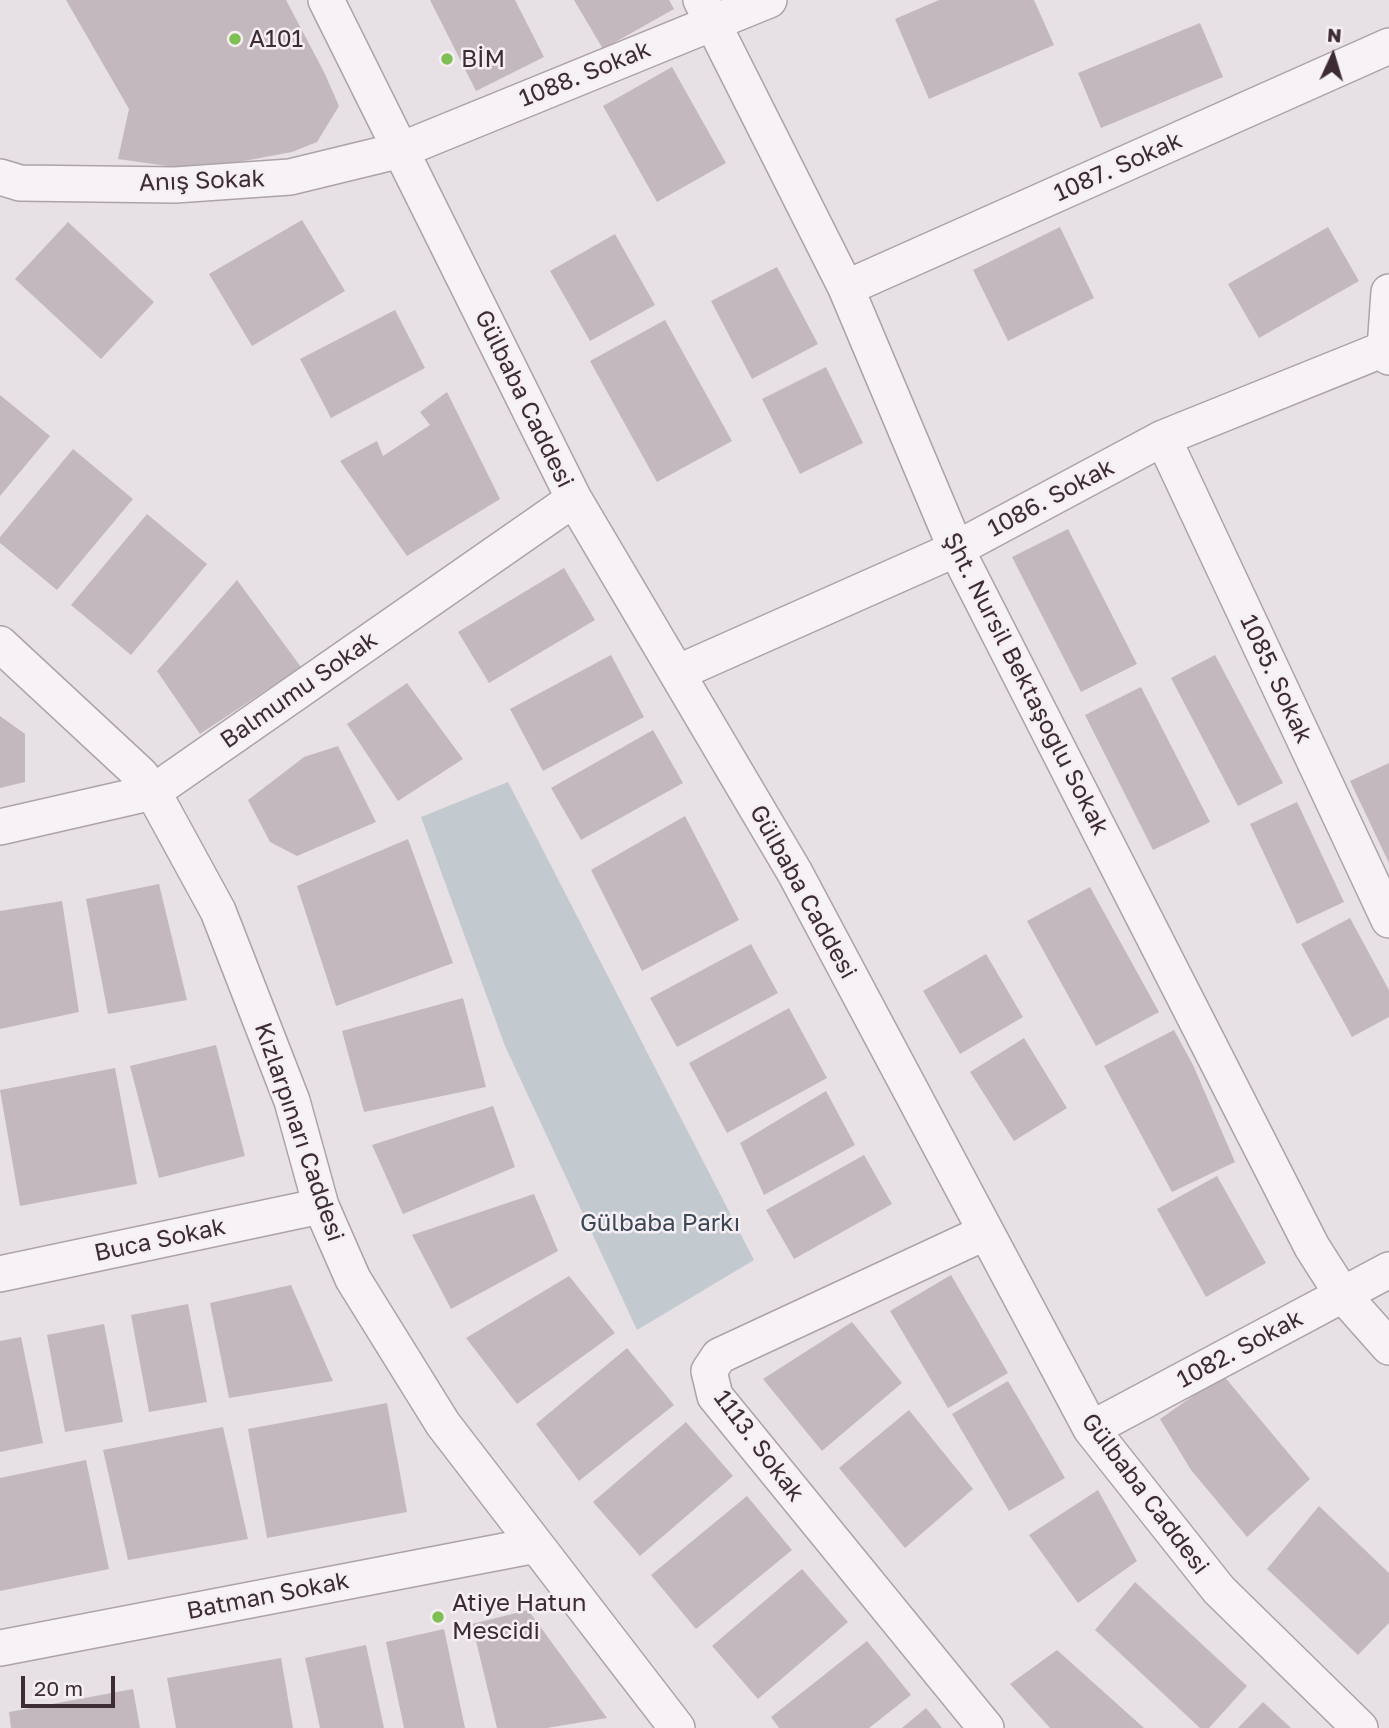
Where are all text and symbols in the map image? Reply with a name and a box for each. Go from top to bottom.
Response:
north arrow [1298,21,1368,91]
text: N [1326,23,1343,47]
place label: A101 [249,25,303,53]
marker: A101 [227,31,243,47]
street label: 1088. Sokak [515,35,655,113]
place label: BİM [461,45,505,73]
marker: BİM [439,51,455,67]
street label: 1087. Sokak [1049,126,1187,208]
street label: Anış Sokak [138,164,266,198]
street label: Gülbaba Caddesi [468,305,580,493]
street label: 1086. Sokak [983,453,1119,543]
street label: Şht. Nursil Bektaşoğlu Sokak [937,528,1115,840]
street label: 1085. Sokak [1234,610,1318,748]
street label: Balmumu Sokak [215,625,383,755]
street label: Gülbaba Caddesi [743,800,863,984]
street label: Kızlarpınarı Caddesi [248,1019,350,1245]
park label: Gülbaba Parkı [580,1209,740,1237]
street label: Buca Sokak [92,1212,228,1268]
street label: 1082. Sokak [1172,1304,1308,1394]
street label: 1113. Sokak [708,1384,810,1508]
street label: Gülbaba Caddesi [1075,1408,1215,1580]
street label: Batman Sokak [184,1566,352,1626]
place label: Atiye Hatun Mescidi [452,1589,586,1645]
marker: Atiye Hatun Mescidi [430,1609,446,1625]
scale bar [24,1662,119,1706]
text: 20 m [34,1675,83,1701]

